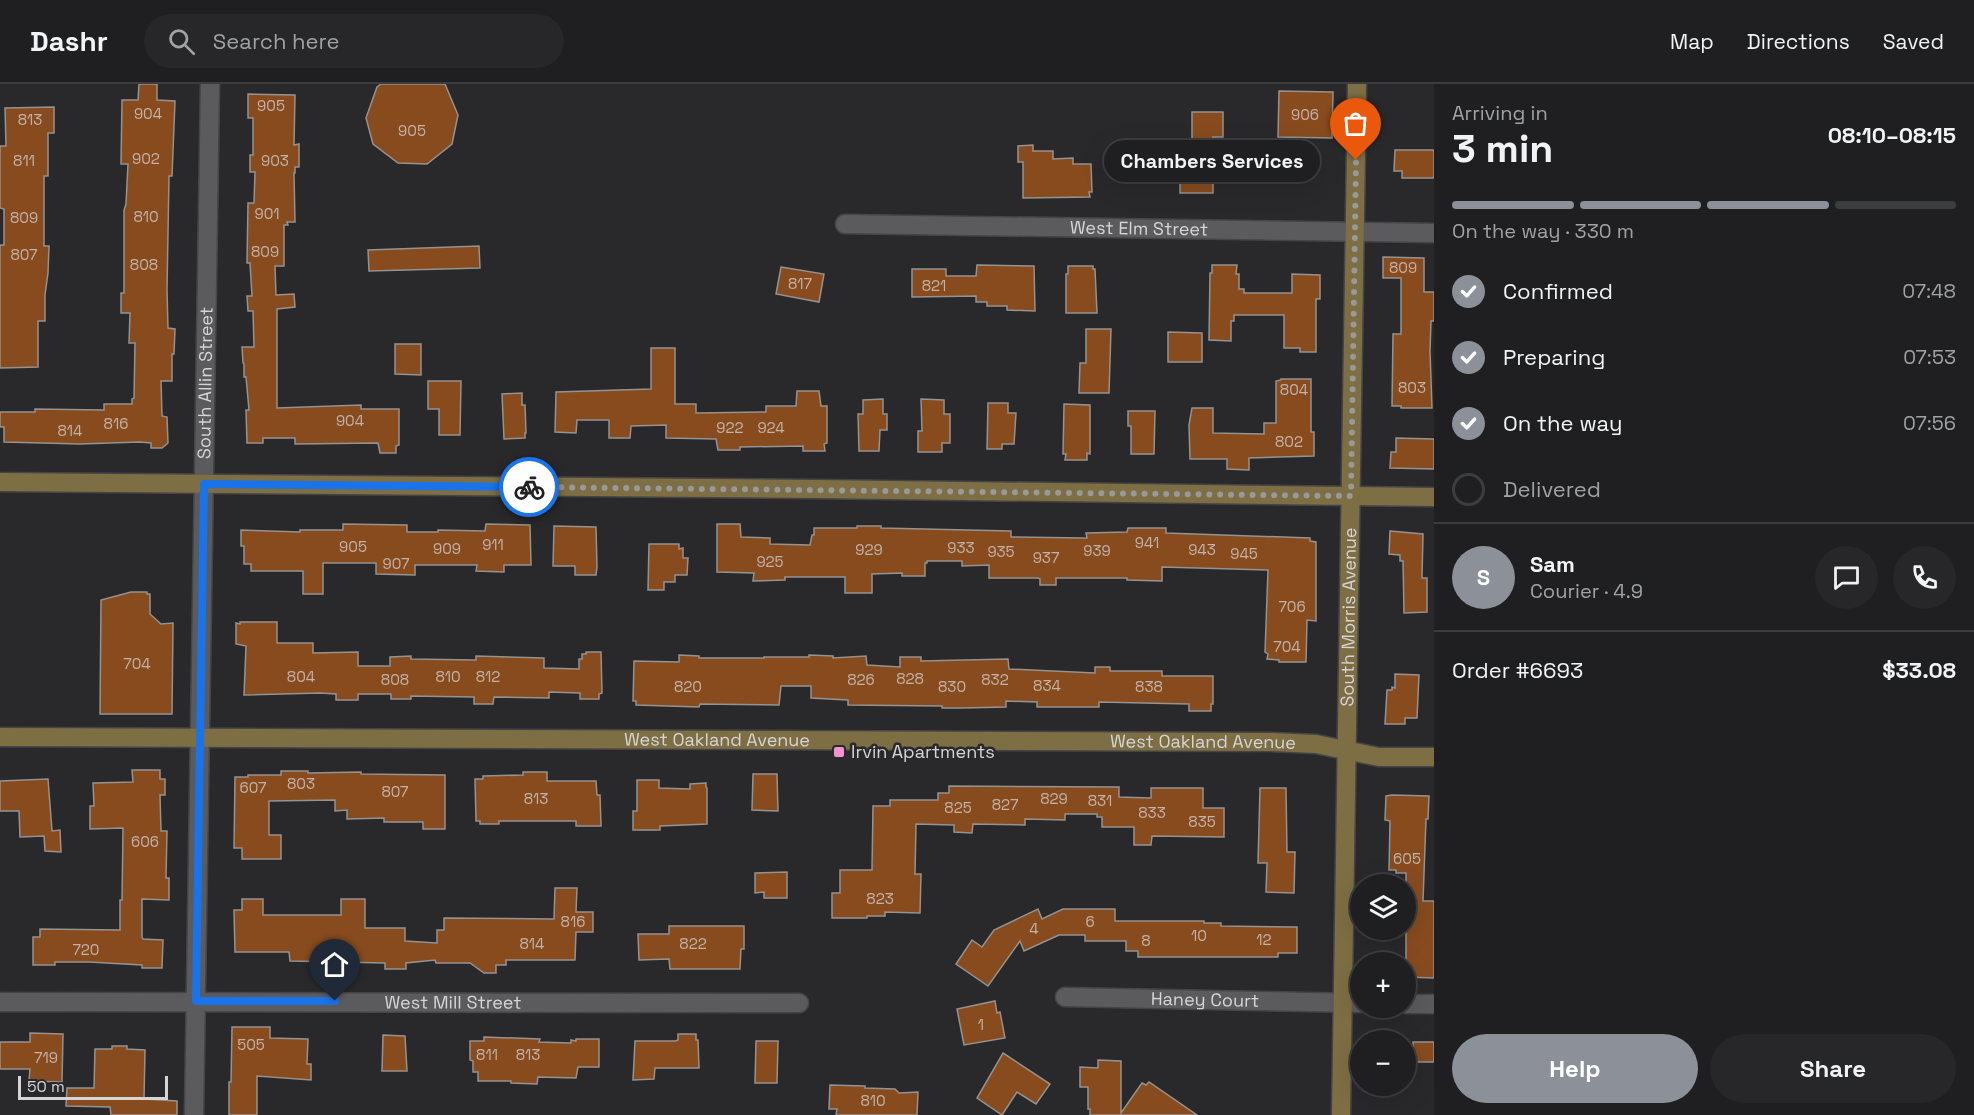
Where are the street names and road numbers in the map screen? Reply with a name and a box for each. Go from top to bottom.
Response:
street label: West Elm Street [1070,215,1208,241]
street label: South Allin Street [192,307,218,459]
street label: South Morris Avenue [1335,527,1361,707]
street label: West Oakland Avenue [624,727,810,751]
street label: West Oakland Avenue [1110,729,1296,754]
street label: Haney Court [1151,987,1259,1012]
street label: West Mill Street [385,990,521,1014]

